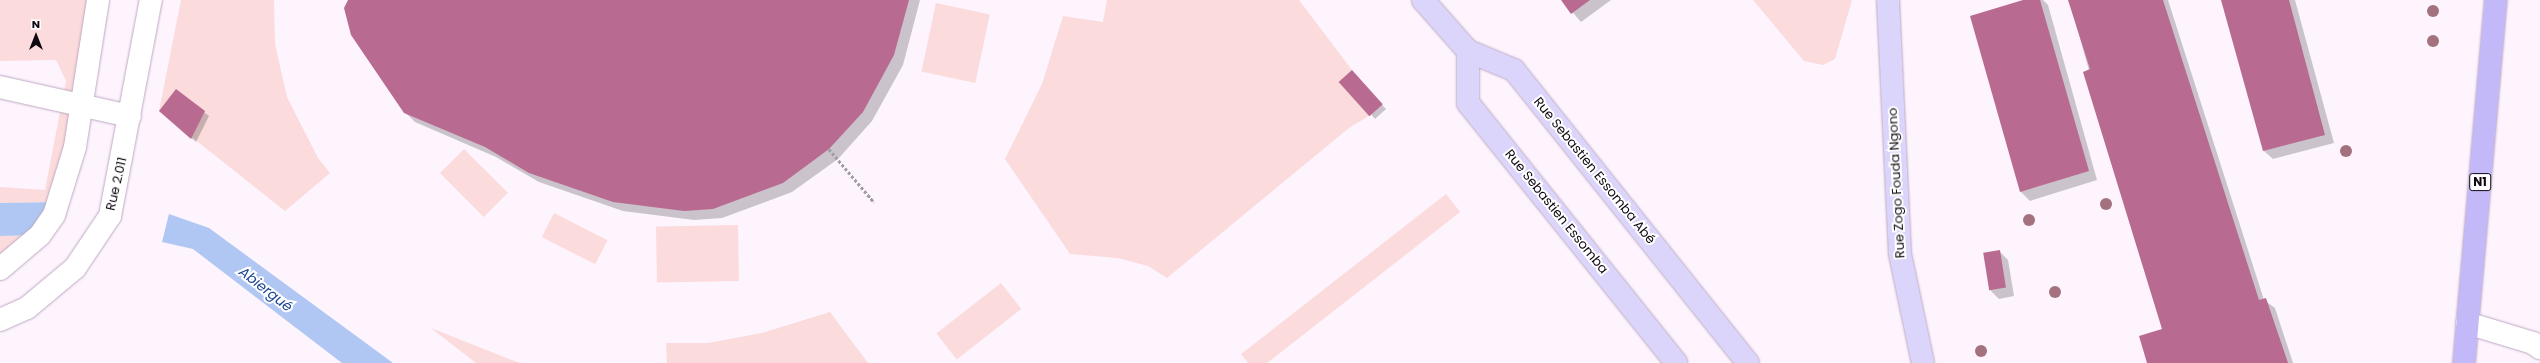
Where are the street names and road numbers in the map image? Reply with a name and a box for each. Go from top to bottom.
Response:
street label: Rue Sebastien Essomba Abé [1530,95,1658,247]
street label: Rue Zogo Fouda Ngono [1885,107,1909,259]
street label: Rue Sebastien Essomba [1501,147,1611,277]
street label: Rue 2.011 [103,156,131,212]
road number: N1 [2469,172,2491,192]

